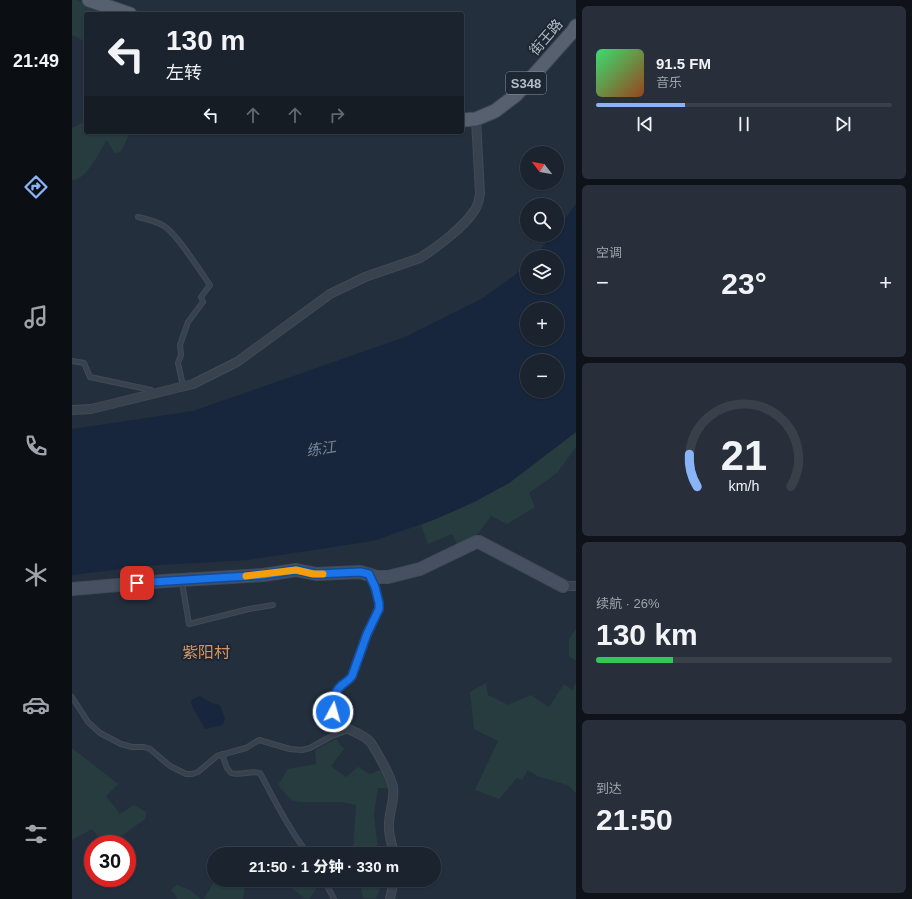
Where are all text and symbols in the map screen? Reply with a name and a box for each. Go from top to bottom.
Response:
street label: 街王路 [526,16,566,58]
text: 130 m [166,25,245,56]
icon: left [100,28,152,80]
text: 21:49 [13,51,59,71]
text: 91.5 FM [656,55,711,72]
text: 左转 [166,63,202,83]
road number: S348 [506,72,546,94]
text: 音乐 [656,75,682,90]
icon: left [200,104,222,126]
icon: ahead [242,104,264,126]
icon: ahead [284,104,306,126]
icon: right [326,104,348,126]
icon: previous [634,113,656,135]
icon: pause [733,113,755,135]
icon: next [832,113,854,135]
north arrow [520,146,564,190]
map controls [520,146,564,398]
icon: directions [22,173,50,201]
button: search [520,198,564,242]
text: 空调 [596,245,622,260]
button: layers [520,250,564,294]
text: 23° [721,267,767,300]
text: − [596,270,609,295]
text: + [879,270,892,295]
button: + [520,302,564,346]
icon: music [22,303,50,331]
button: − [520,354,564,398]
icon: phone [22,432,50,460]
text: 21 [721,432,767,479]
water label: 练江 [305,437,339,459]
text: km/h [729,478,760,494]
icon: climate [22,561,50,589]
pin [120,566,154,600]
icon: arrive [126,572,148,594]
text: 续航 · 26% [596,596,660,611]
text: 130 km [596,618,698,651]
district label: 紫阳村 [182,644,230,661]
icon: car [22,691,50,719]
position arrow [312,691,354,733]
text: 到达 [596,781,622,796]
text: 21:50 [596,803,673,836]
icon: filters [22,820,50,848]
speed limit sign: 30 [84,835,136,887]
text: 21:50 · 1 分钟 · 330 m [249,858,399,875]

